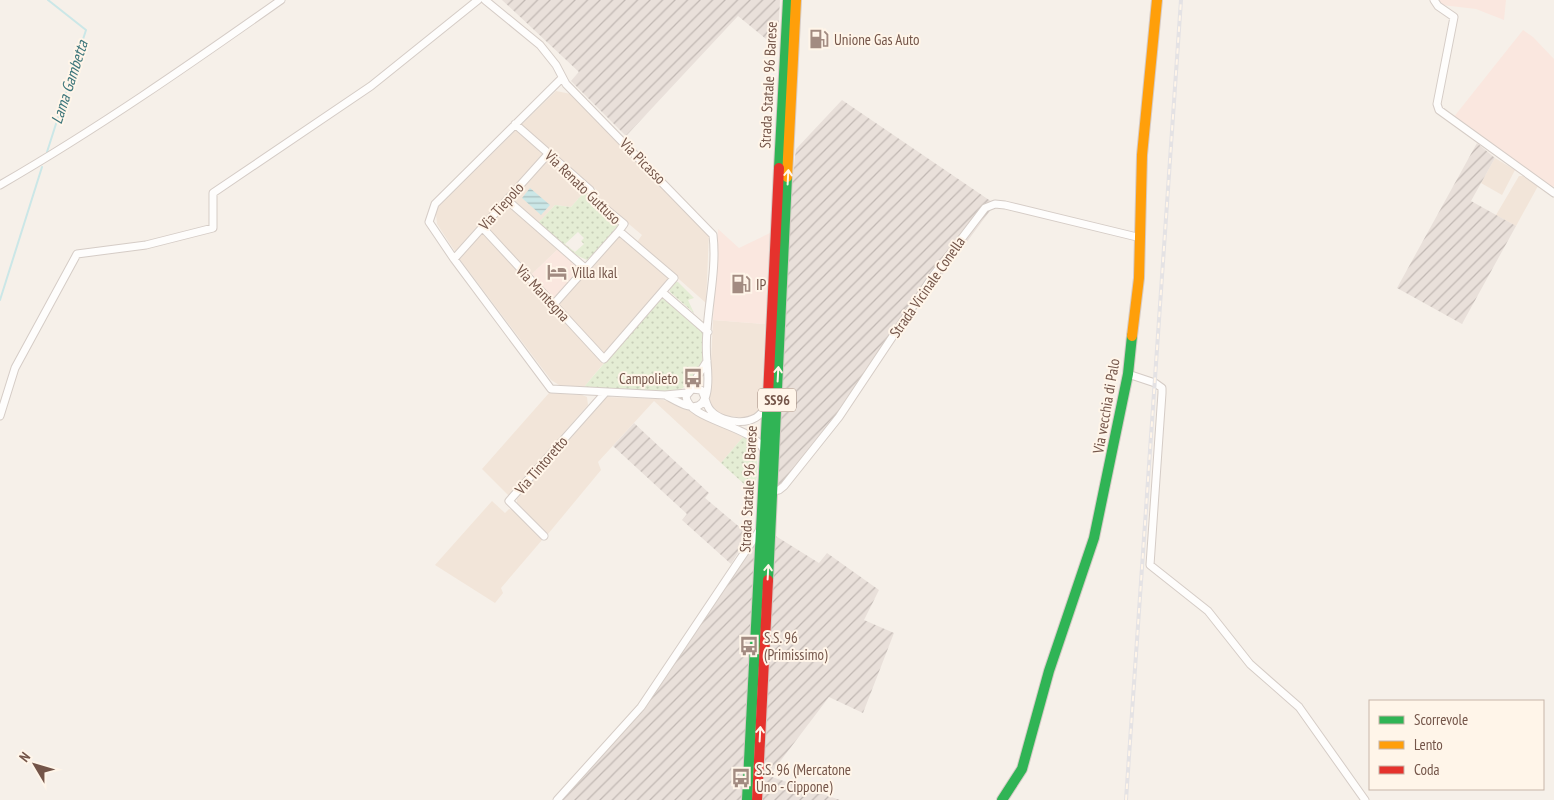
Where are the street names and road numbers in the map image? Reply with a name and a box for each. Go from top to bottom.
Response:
street label: Strada Statale 96 Barese [755,21,781,149]
street label: Via Picasso [615,133,670,188]
street label: Via Renato Guttuso [540,145,625,228]
street label: Via Tiepolo [474,178,528,235]
street label: Strada Vicinale Conella [885,233,969,341]
street label: Via Mantegna [511,260,574,325]
street label: Via vecchia di Palo [1088,357,1124,456]
road number: SS96 [758,388,796,412]
street label: Strada Statale 96 Barese [735,425,761,553]
street label: Via Tintoretto [510,432,571,499]

